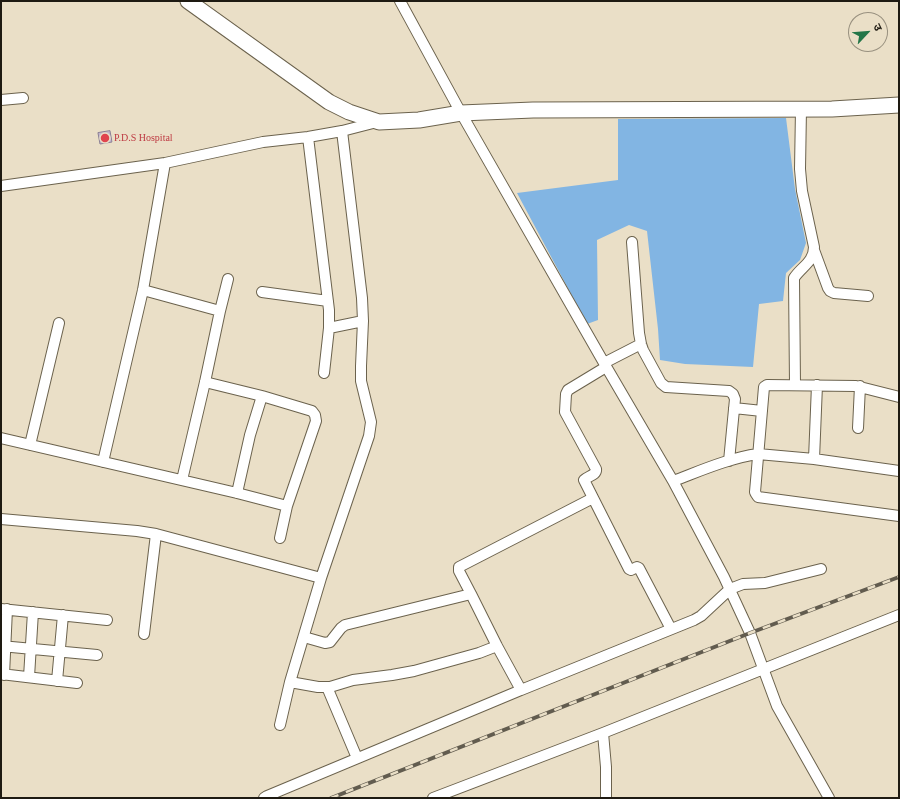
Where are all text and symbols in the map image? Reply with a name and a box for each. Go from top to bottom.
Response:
north arrow [848,12,888,52]
text: उ [871,22,885,33]
marker: P.D.S Hospital [99,132,111,144]
place label: P.D.S Hospital [114,132,173,144]

